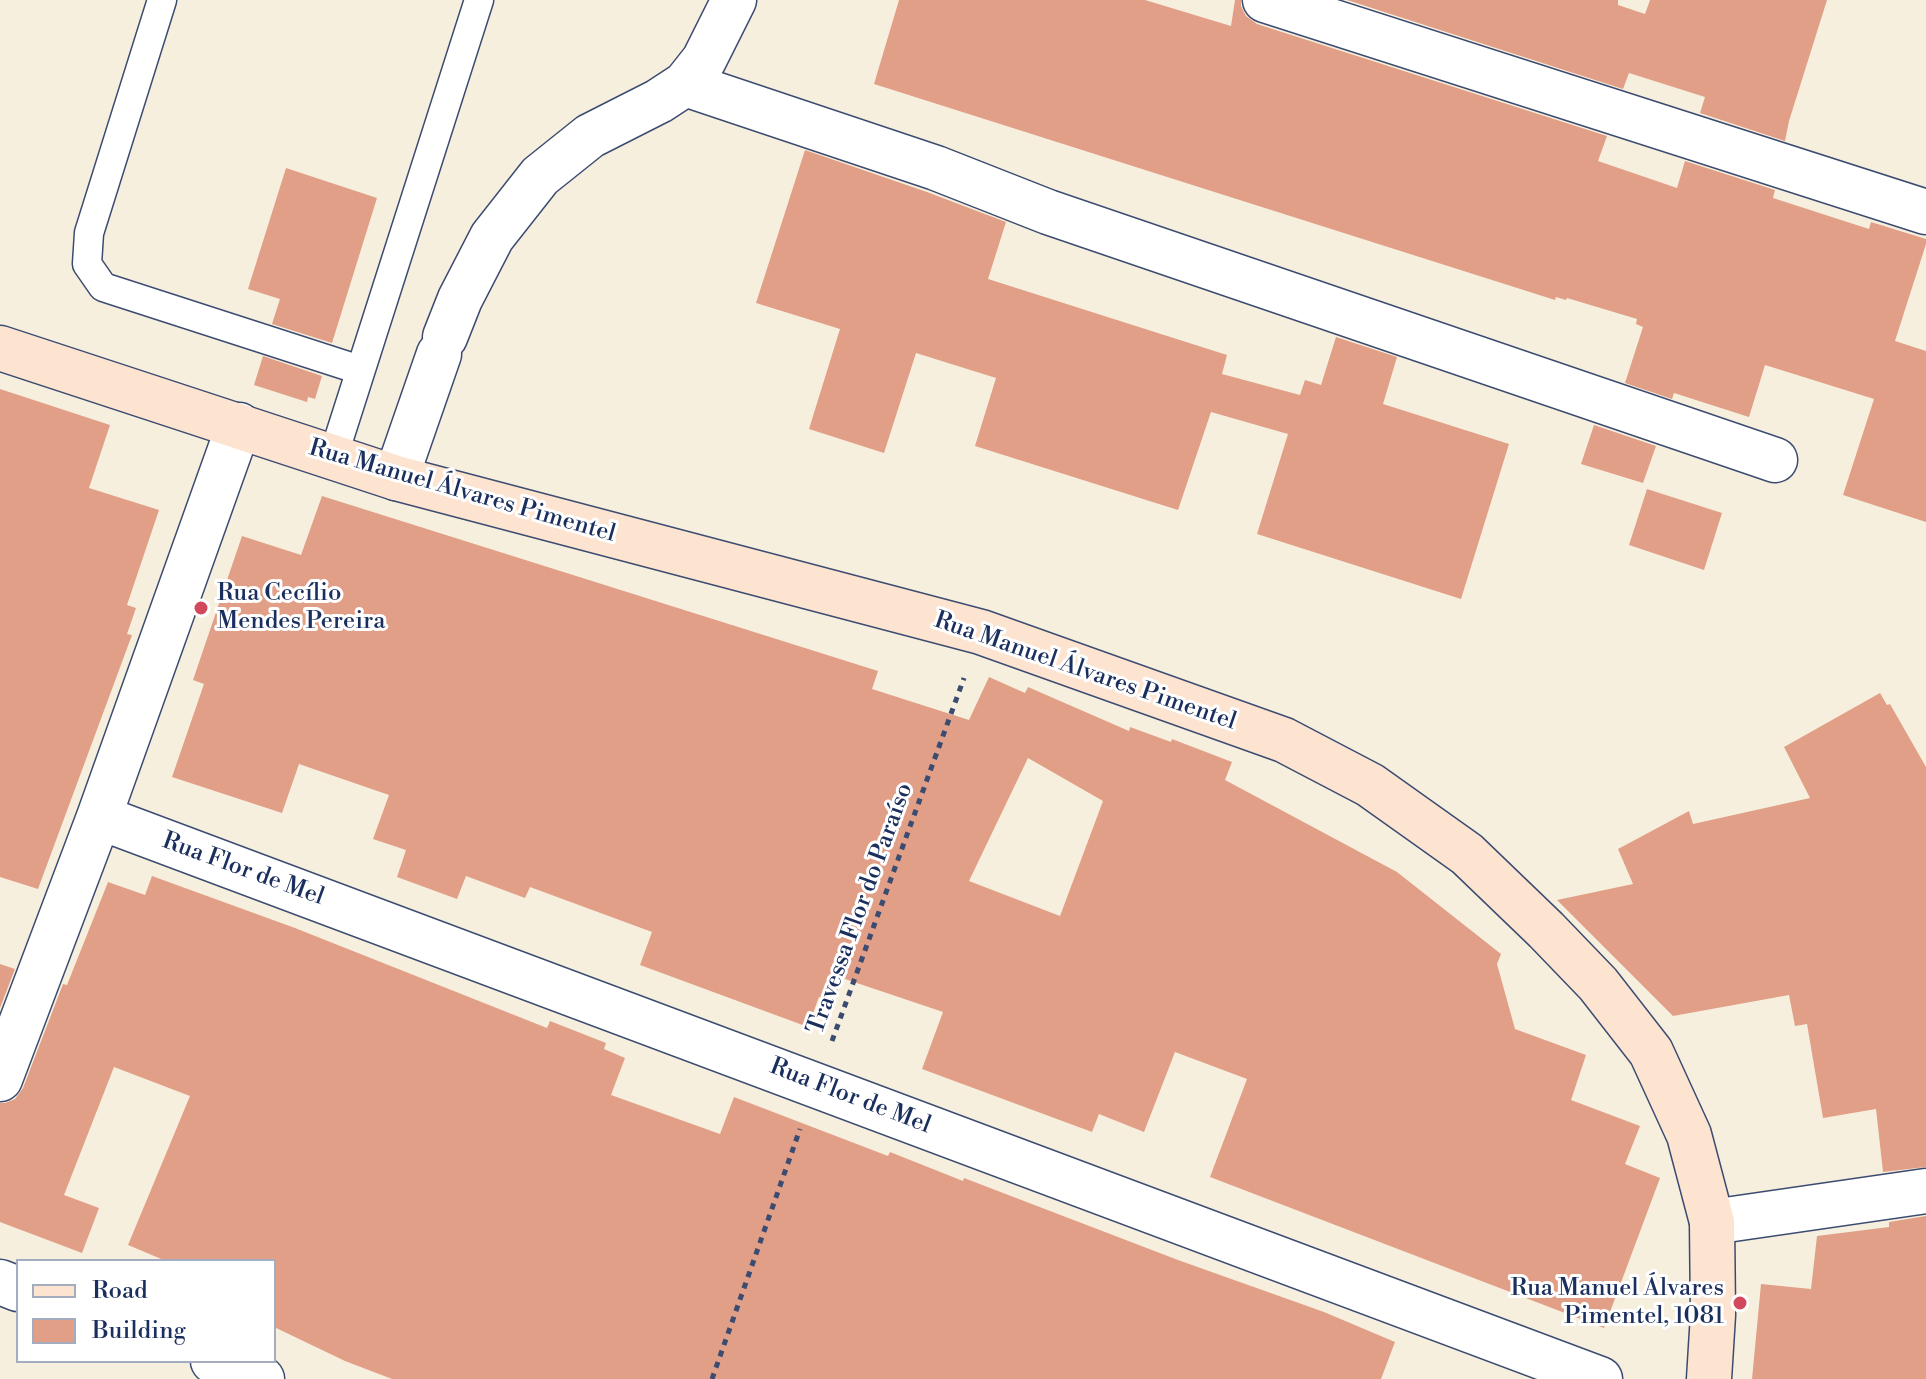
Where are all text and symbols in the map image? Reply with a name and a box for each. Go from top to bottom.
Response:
street label: Rua Manuel Álvares Pimentel [305,434,619,550]
place label: Rua Cecílio Mendes Pereira [217,580,385,636]
marker: Rua Cecílio Mendes Pereira [192,599,210,617]
street label: Rua Manuel Álvares Pimentel [930,607,1240,737]
street label: Travessa Flor do Paraíso [802,779,920,1039]
street label: Rua Flor de Mel [158,827,328,913]
street label: Rua Flor de Mel [765,1053,935,1141]
legend [16,1259,276,1363]
place label: Rua Manuel Álvares Pimentel, 1081 [1511,1275,1724,1331]
text: Road [92,1276,148,1306]
marker: Rua Manuel Álvares Pimentel, 1081 [1731,1294,1749,1312]
text: Building [92,1316,186,1346]

